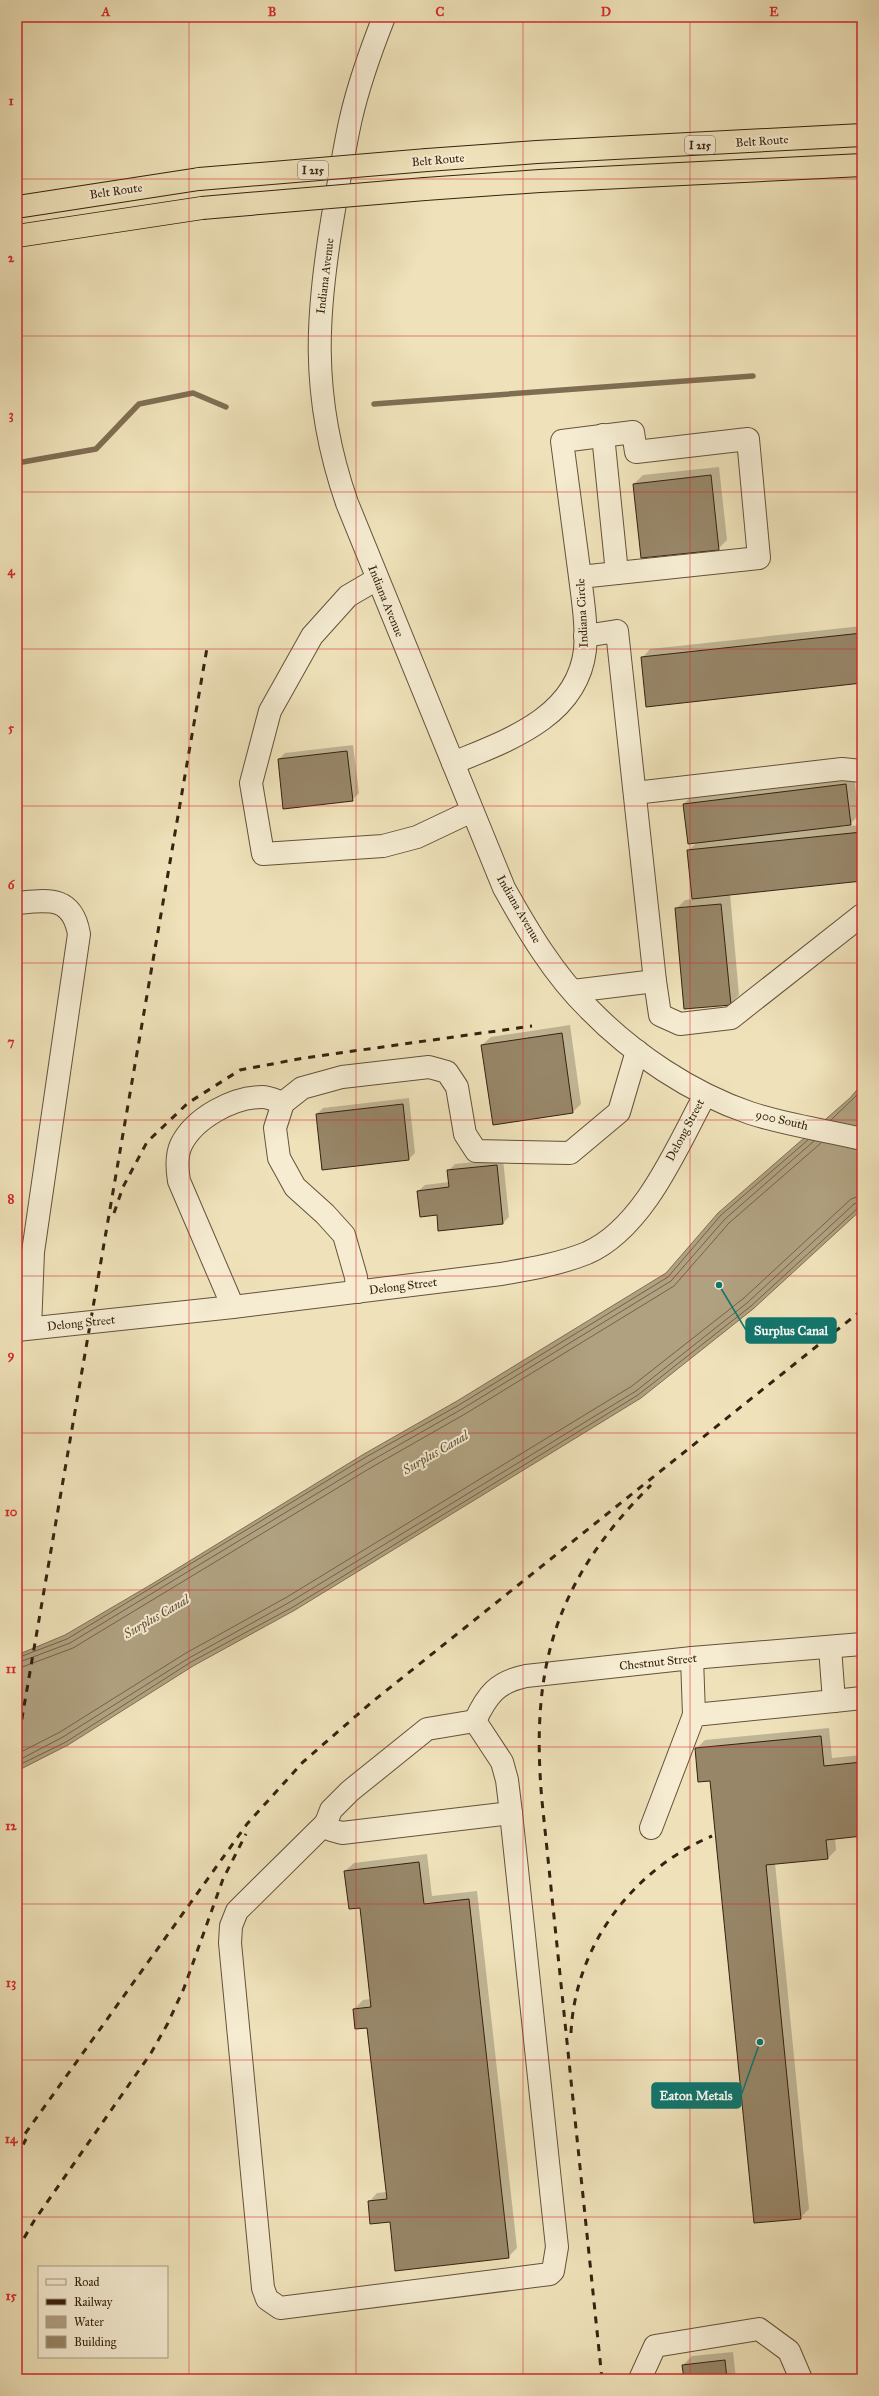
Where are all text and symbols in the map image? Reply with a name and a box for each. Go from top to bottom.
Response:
text: A [101,4,111,20]
text: B [268,4,277,20]
text: C [436,4,445,20]
text: D [601,4,611,20]
text: E [769,4,779,20]
text: 1 [8,93,14,109]
street label: Belt Route [735,132,789,150]
road number: I 215 [685,136,715,154]
street label: Belt Route [411,151,465,169]
road number: I 215 [298,161,328,179]
street label: Belt Route [89,180,143,202]
street label: Indiana Avenue [313,237,337,315]
text: 2 [8,250,15,266]
text: 3 [8,407,14,423]
text: 4 [7,563,15,579]
street label: Indiana Avenue [365,563,407,639]
street label: Indiana Circle [573,578,591,648]
text: 5 [8,720,15,736]
street label: Indiana Avenue [494,873,544,945]
text: 6 [8,877,16,893]
text: 7 [8,1034,15,1050]
street label: Delong Street [663,1096,708,1164]
street label: 900 South [754,1107,810,1133]
text: 8 [8,1191,15,1207]
street label: Delong Street [368,1275,439,1298]
street label: Delong Street [46,1312,117,1335]
callout: Surplus Canal [746,1318,836,1343]
text: Surplus Canal [754,1323,828,1339]
text: 9 [8,1347,15,1363]
water label: Surplus Canal [399,1427,473,1479]
text: 10 [5,1504,18,1520]
water label: Surplus Canal [120,1591,194,1643]
street label: Chestnut Street [619,1651,698,1673]
text: 11 [6,1661,16,1677]
text: 12 [5,1818,17,1834]
text: 13 [6,1975,16,1991]
callout: Eaton Metals [652,2083,741,2108]
text: Eaton Metals [660,2088,733,2104]
text: 14 [5,2131,18,2147]
legend [38,2266,168,2358]
text: Road [74,2275,100,2289]
text: 15 [5,2288,17,2304]
text: Railway [74,2295,113,2309]
text: Water [74,2315,104,2329]
text: Building [74,2335,117,2350]

